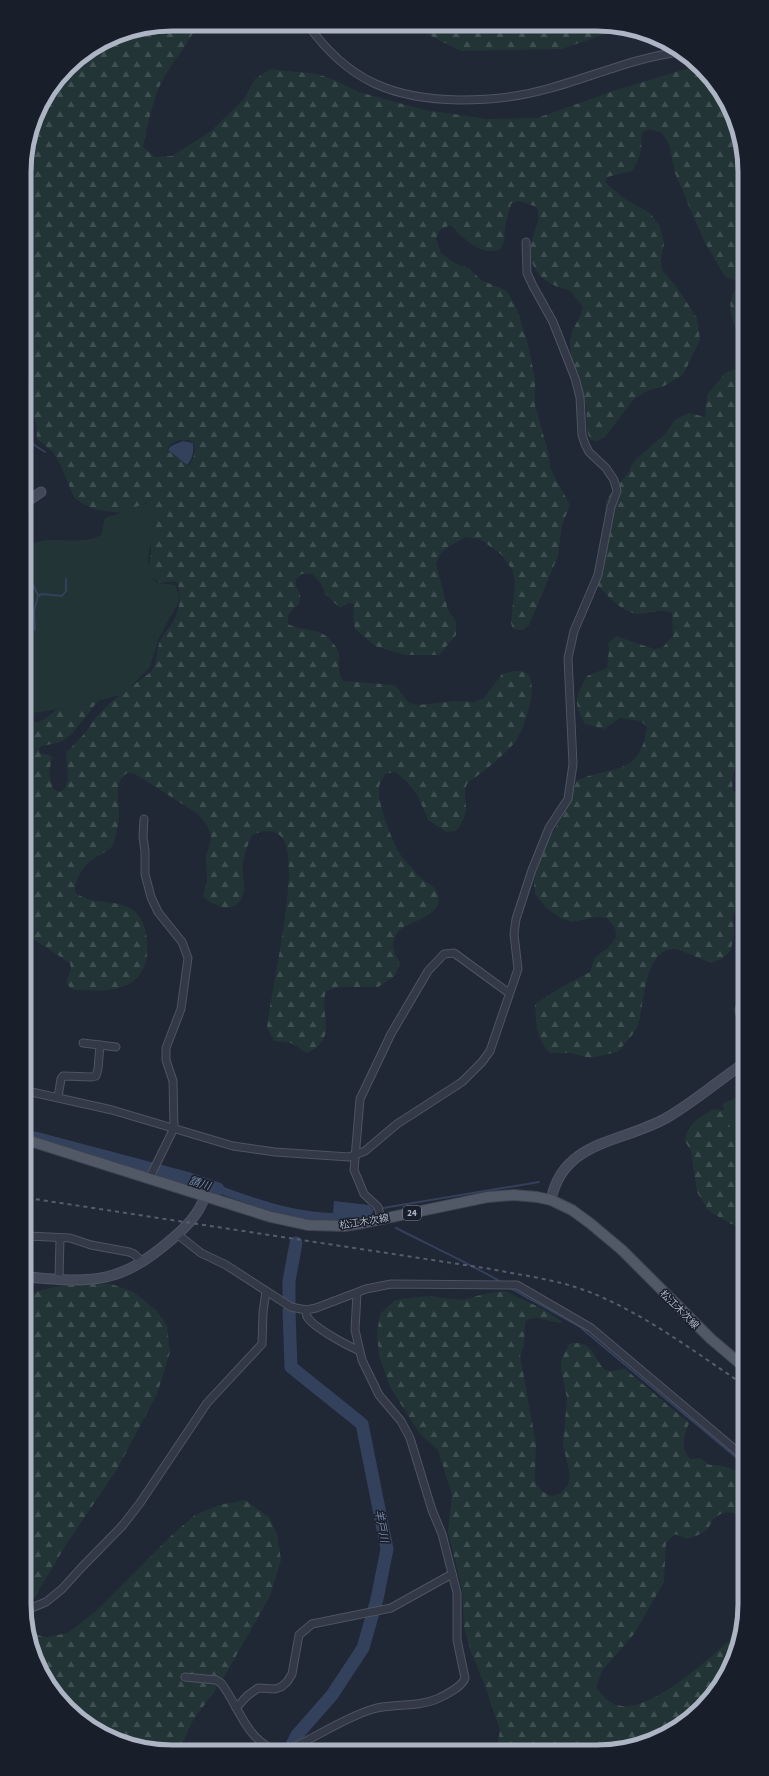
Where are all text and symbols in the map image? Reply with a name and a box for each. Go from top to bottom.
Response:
water label: 請川 [187,1173,214,1194]
road number: 24 [403,1206,421,1220]
street label: 松江木次線 [338,1211,390,1233]
street label: 松江木次線 [657,1287,702,1332]
water label: 羊戸川 [371,1508,392,1545]

